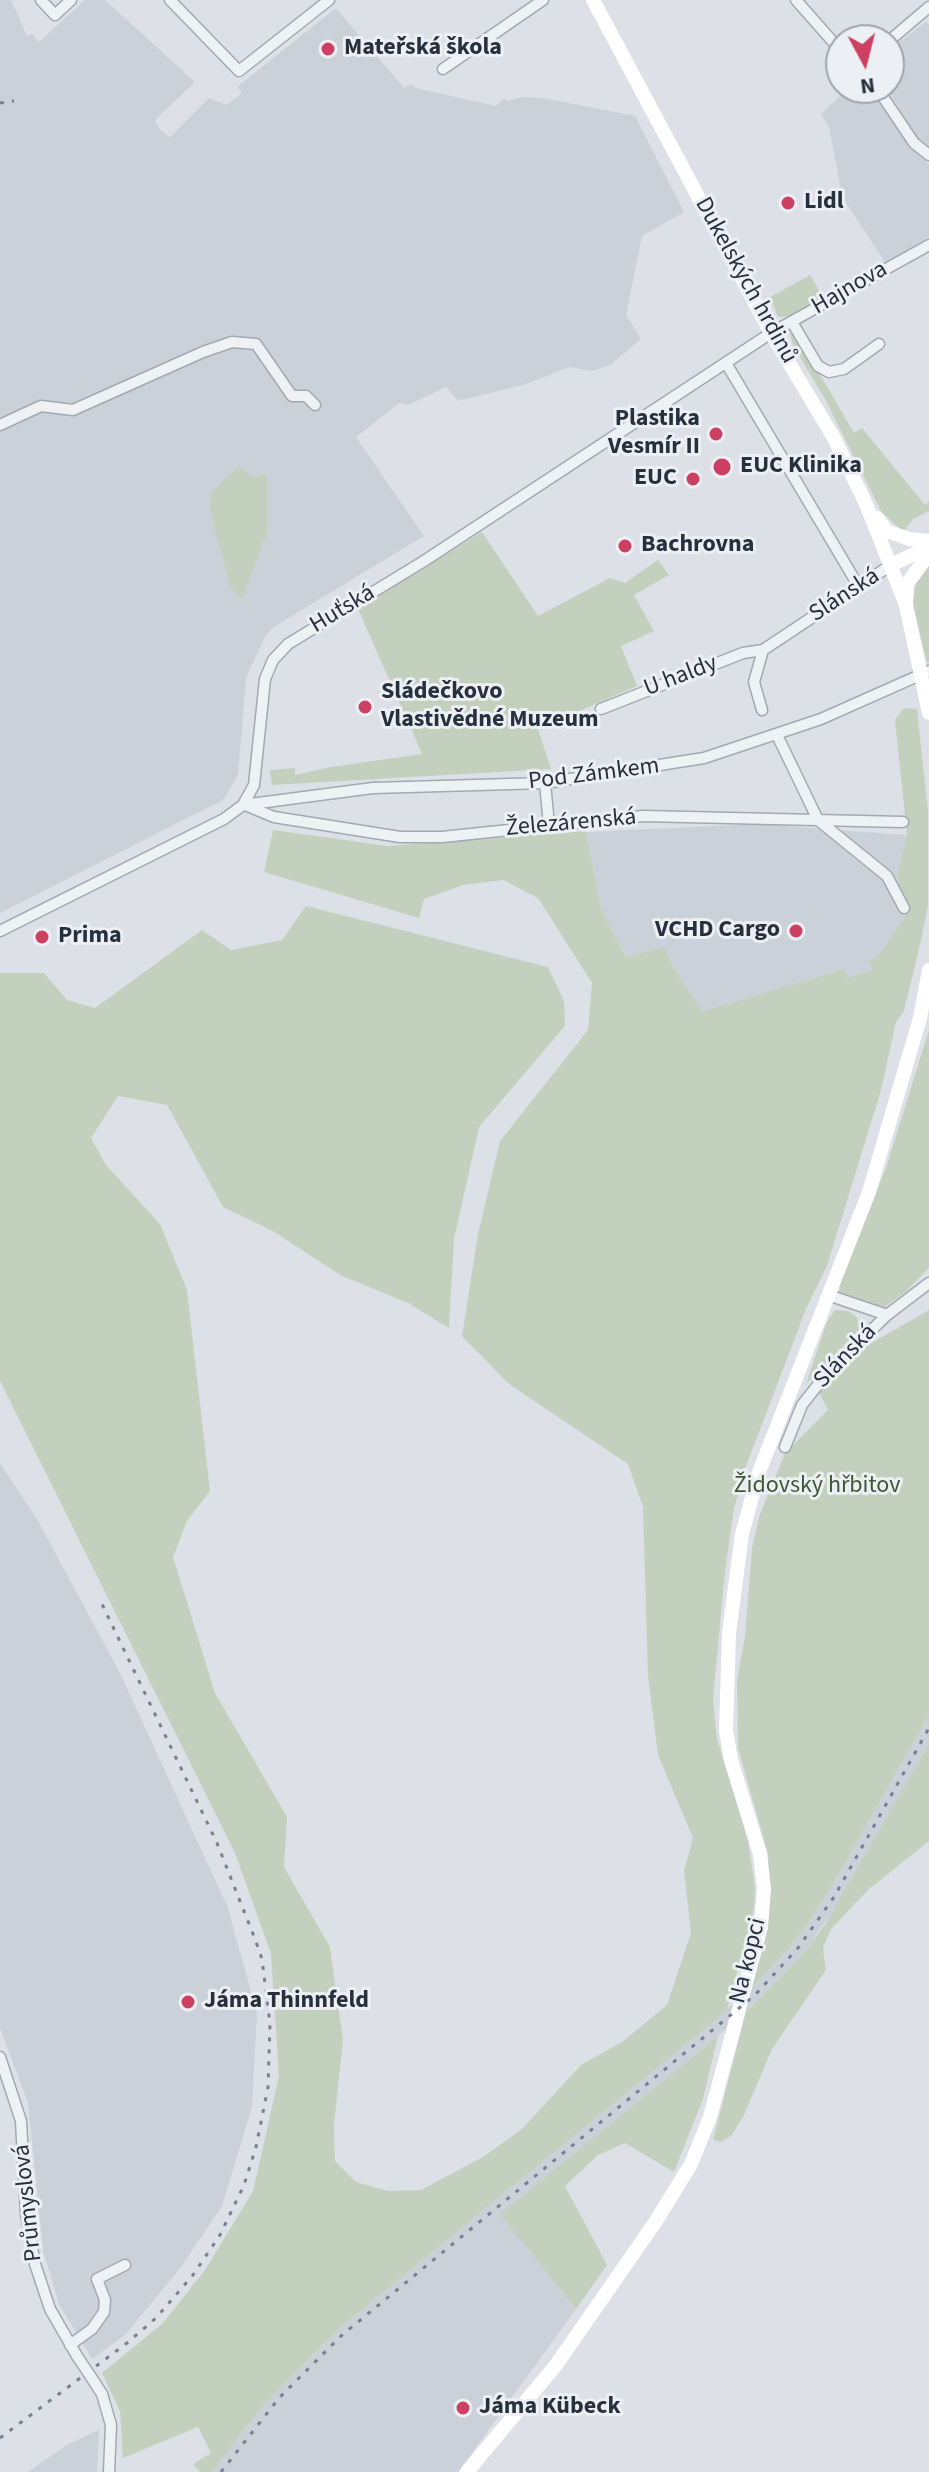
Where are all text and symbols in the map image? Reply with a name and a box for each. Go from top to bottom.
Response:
north arrow [825,24,905,104]
place label: Mateřská škola [344,35,502,63]
marker: Mateřská škola [319,40,337,58]
text: N [858,69,877,103]
place label: Lidl [804,189,844,217]
street label: Dukelských hrdinů [687,193,803,369]
marker: Lidl [779,194,797,212]
street label: Hajnova [807,256,893,322]
place label: Plastika Vesmír II [608,406,700,462]
marker: Plastika Vesmír II [707,425,725,443]
place label: EUC Klinika [740,453,862,481]
marker: EUC Klinika [711,456,733,478]
place label: EUC [634,465,677,493]
marker: EUC [684,470,702,488]
place label: Bachrovna [641,532,754,560]
marker: Bachrovna [616,537,634,555]
street label: Slánská [804,563,886,629]
street label: Huťská [305,580,381,640]
street label: U haldy [640,650,722,704]
place label: Sládečkovo Vlastivědné Muzeum [381,679,599,735]
marker: Sládečkovo Vlastivědné Muzeum [356,698,374,716]
street label: Pod Zámkem [527,753,661,797]
street label: Železárenská [504,804,638,844]
place label: VCHD Cargo [655,917,780,945]
marker: VCHD Cargo [787,922,805,940]
place label: Prima [58,923,122,951]
marker: Prima [33,928,51,946]
street label: Slánská [809,1319,883,1395]
park label: Židovský hřbitov [734,1473,900,1501]
street label: Na kopci [724,1915,774,2007]
place label: Jáma Thinnfeld [204,1988,369,2016]
marker: Jáma Thinnfeld [179,1993,197,2011]
street label: Průmyslová [9,2143,49,2263]
place label: Jáma Kübeck [479,2394,621,2422]
marker: Jáma Kübeck [454,2399,472,2417]

